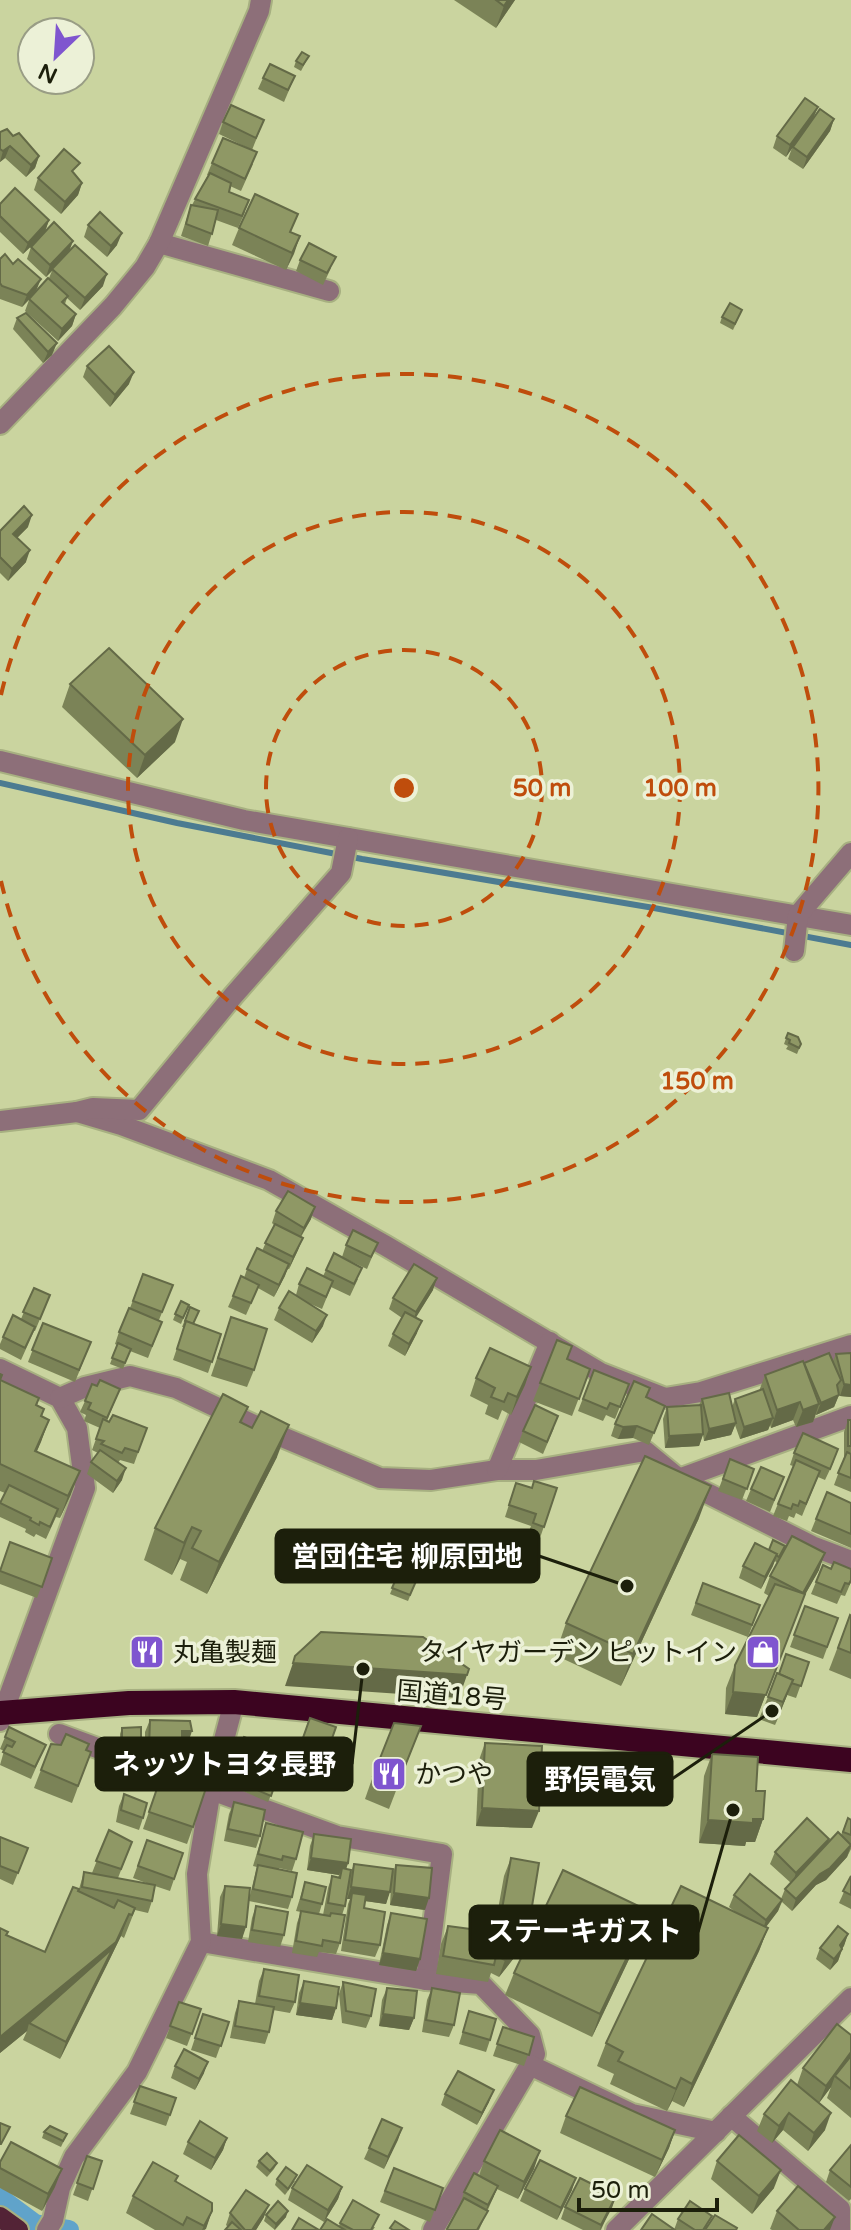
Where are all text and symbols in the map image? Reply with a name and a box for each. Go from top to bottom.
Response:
north arrow [16,16,96,96]
text: N [34,58,61,89]
centre of rings [390,774,418,802]
text: 50 m [513,774,571,803]
text: 100 m [643,774,717,803]
text: 150 m [660,1067,734,1096]
callout: 営団住宅 柳原団地 [276,1530,539,1582]
text: 営団住宅 柳原団地 [291,1540,523,1574]
restaurant icon: 丸亀製麺 [128,1633,166,1671]
shop icon: タイヤガーデン ピットイン [744,1633,782,1671]
place label: 丸亀製麺 [173,1637,277,1668]
place label: タイヤガーデン ピットイン [419,1637,737,1668]
street label: 国道18号 [395,1675,508,1716]
callout: ネッツトヨタ長野 [96,1738,352,1790]
text: ネッツトヨタ長野 [112,1748,336,1782]
callout: 野俣電気 [528,1753,672,1805]
restaurant icon: かつや [370,1755,408,1793]
place label: かつや [415,1759,493,1790]
text: 野俣電気 [544,1763,656,1797]
callout: ステーキガスト [470,1906,698,1958]
text: ステーキガスト [486,1915,682,1949]
scale bar [579,2162,717,2212]
text: 50 m [591,2176,649,2205]

